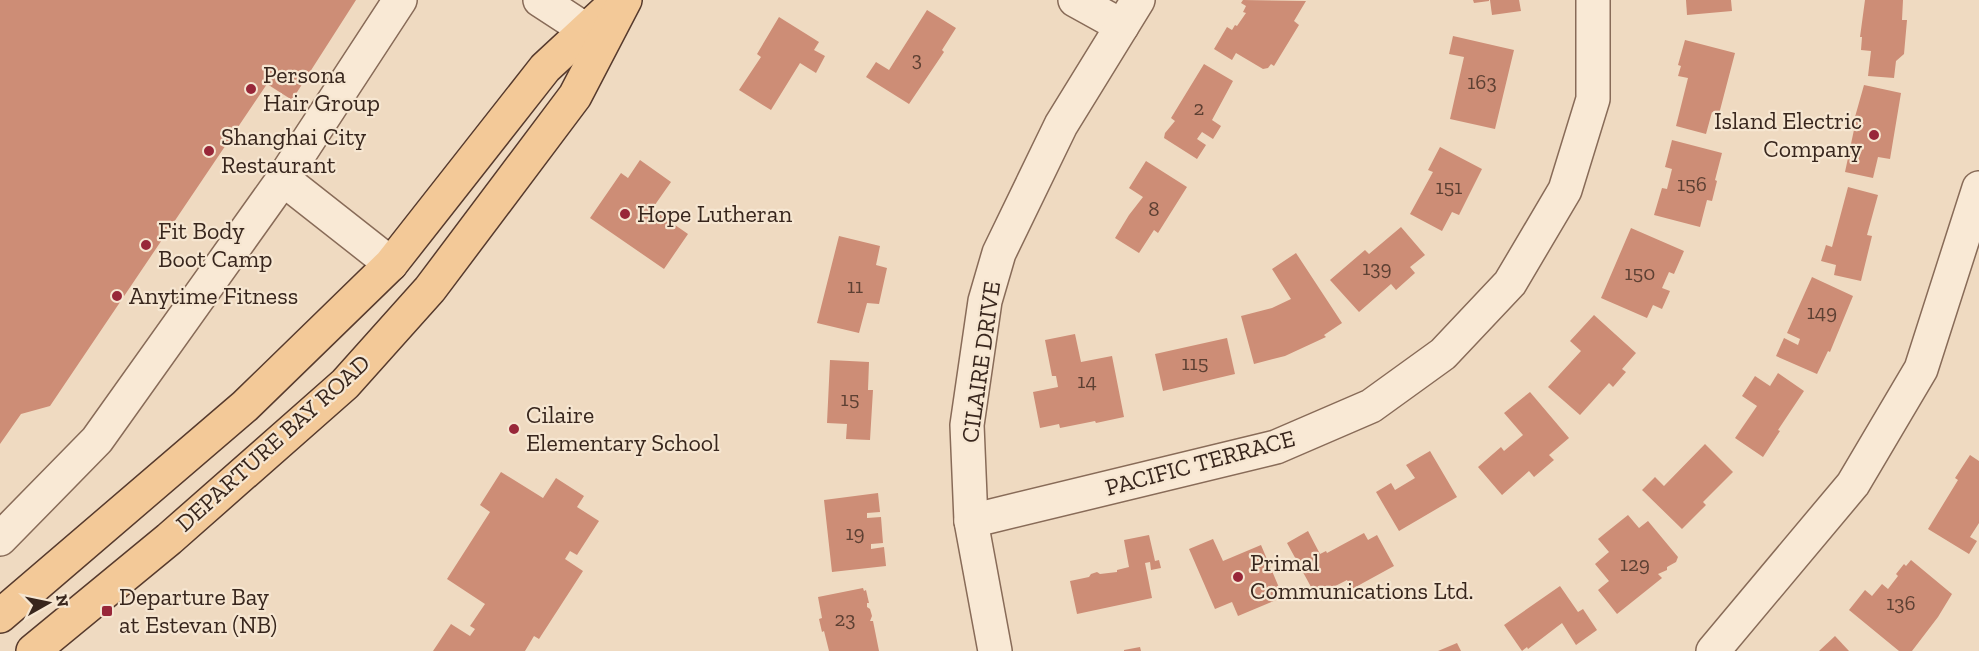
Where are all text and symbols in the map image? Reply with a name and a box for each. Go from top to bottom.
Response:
house number: 3 [912,46,922,71]
place label: Persona Hair Group [263,60,380,117]
house number: 163 [1467,69,1497,94]
marker: Persona Hair Group [244,82,258,96]
house number: 2 [1194,95,1204,120]
place label: Island Electric Company [1714,106,1863,163]
place label: Shanghai City Restaurant [221,122,367,179]
marker: Island Electric Company [1867,128,1881,142]
marker: Shanghai City Restaurant [202,144,216,158]
house number: 156 [1677,171,1707,196]
house number: 151 [1436,174,1462,199]
house number: 8 [1148,196,1160,221]
place label: Hope Lutheran [637,199,792,228]
marker: Hope Lutheran [618,207,632,221]
place label: Fit Body Boot Camp [158,216,272,273]
marker: Fit Body Boot Camp [139,238,153,252]
house number: 139 [1362,255,1392,280]
house number: 150 [1625,260,1655,285]
house number: 11 [847,273,863,298]
street label: CILAIRE DRIVE [955,279,1006,445]
place label: Anytime Fitness [129,281,298,310]
marker: Anytime Fitness [110,289,124,303]
house number: 149 [1807,299,1837,324]
street label: DEPARTURE BAY ROAD [170,348,376,537]
house number: 115 [1182,350,1208,375]
house number: 14 [1077,368,1097,393]
house number: 15 [841,386,859,411]
place label: Cilaire Elementary School [526,400,720,457]
marker: Cilaire Elementary School [507,422,521,436]
street label: PACIFIC TERRACE [1102,423,1298,502]
house number: 19 [845,520,865,545]
place label: Primal Communications Ltd. [1250,548,1474,605]
house number: 129 [1620,551,1650,576]
marker: Primal Communications Ltd. [1231,570,1245,584]
north arrow [18,573,78,633]
place label: Departure Bay at Estevan (NB) [119,582,277,639]
house number: 136 [1886,590,1916,615]
text: N [52,593,73,608]
marker: Departure Bay at Estevan (NB) [100,604,114,618]
house number: 23 [834,606,856,631]

